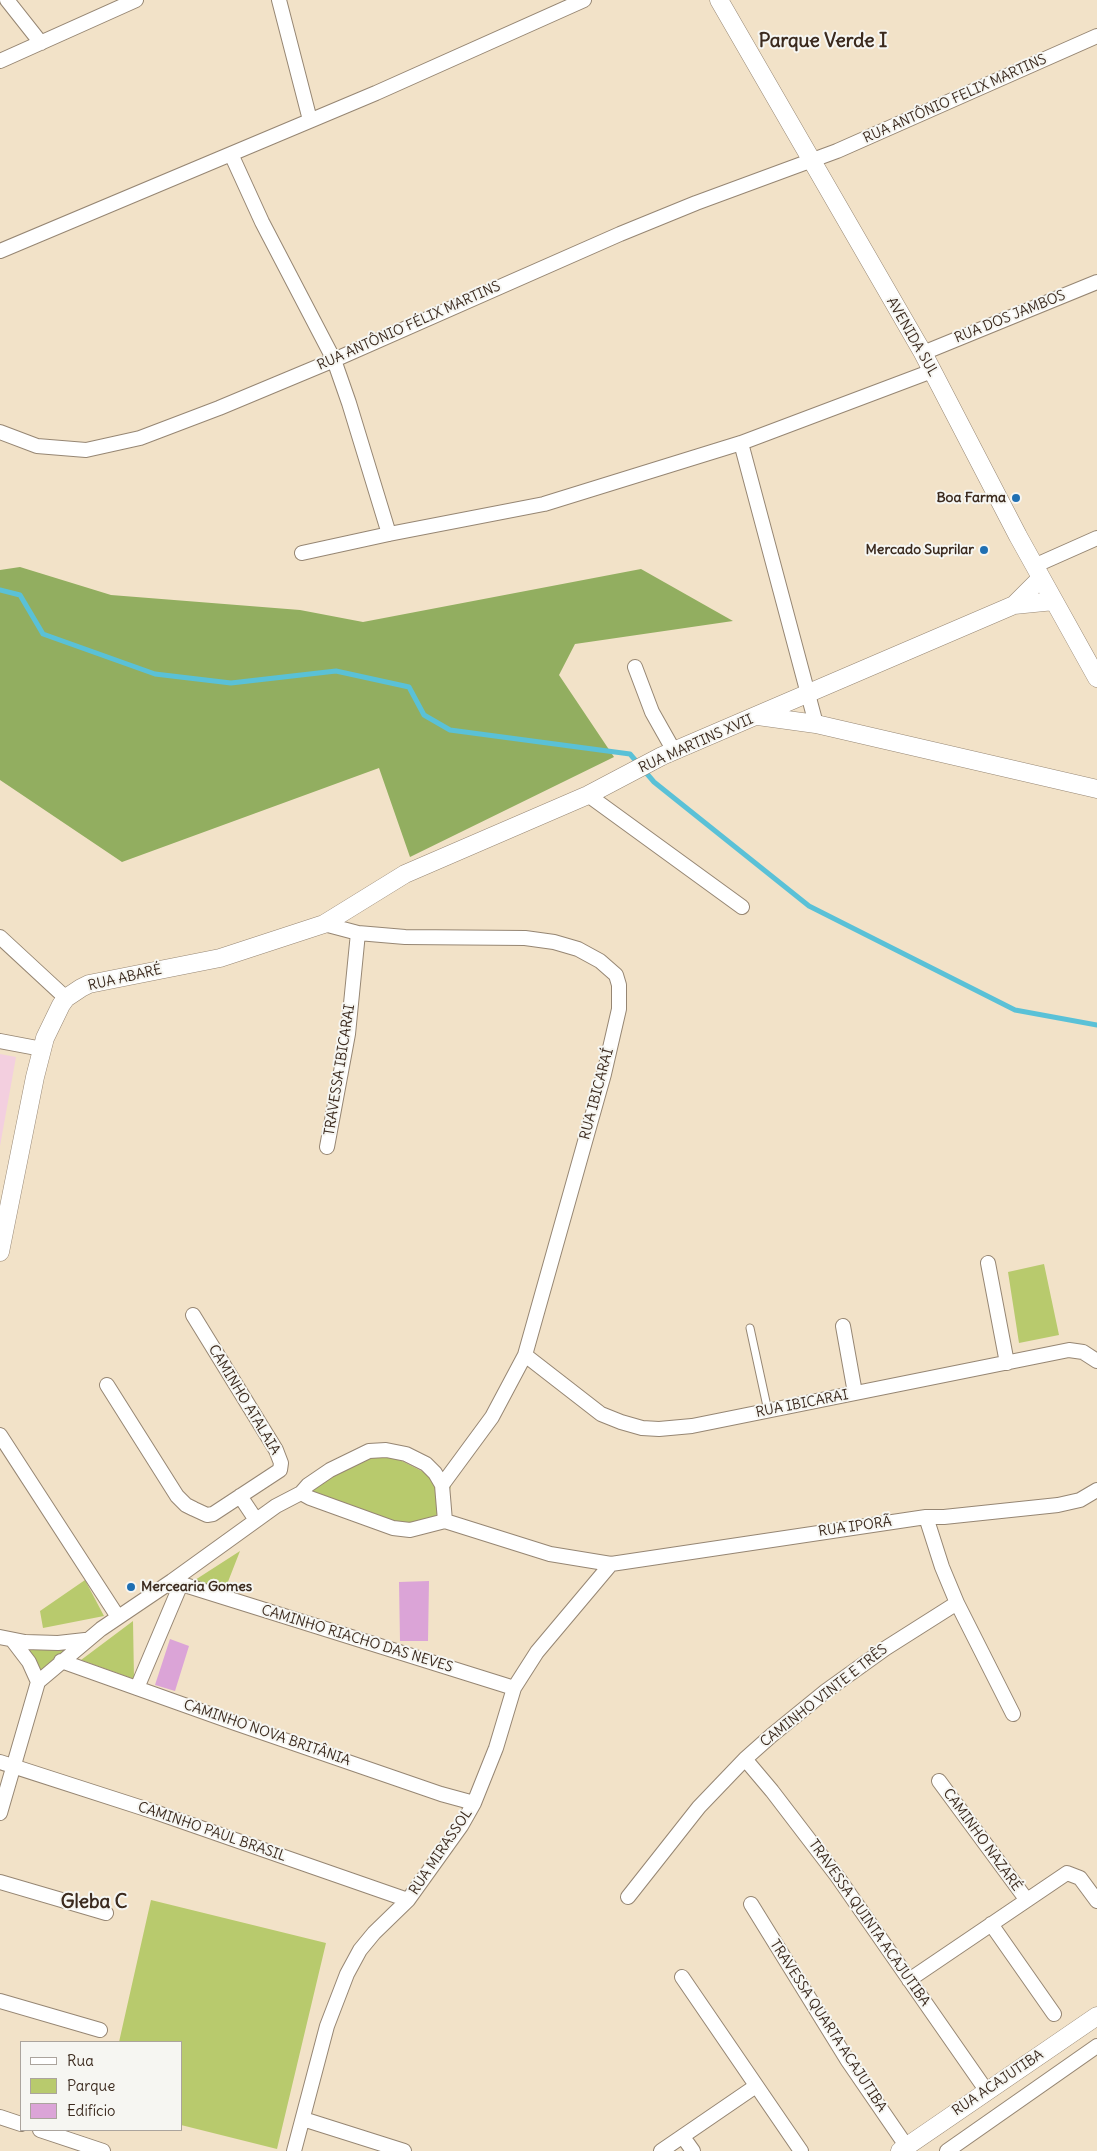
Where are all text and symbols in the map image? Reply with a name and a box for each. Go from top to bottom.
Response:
district label: Parque Verde I [759,31,887,53]
street label: RUA ANTÔNIO FELIX MARTINS [861,51,1049,147]
street label: RUA ANTÔNIO FÉLIX MARTINS [315,278,503,374]
street label: RUA DOS JAMBOS [952,287,1068,347]
street label: AVENIDA SUL [883,294,941,380]
place label: Boa Farma [936,490,1006,506]
marker: Boa Farma [1010,492,1022,504]
place label: Mercado Suprilar [866,542,974,558]
marker: Mercado Suprilar [978,544,990,556]
street label: RUA MARTINS XVII [636,711,756,777]
street label: RUA ABARÉ [87,961,163,995]
street label: TRAVESSA IBICARAI [321,1003,359,1137]
street label: RUA IBICARAÍ [577,1046,617,1142]
street label: CAMINHO ATALAIA [205,1342,283,1458]
street label: RUA IBICARAI [754,1387,850,1421]
street label: RUA IPORÃ [817,1514,893,1540]
place label: Mercearia Gomes [141,1579,252,1595]
marker: Mercearia Gomes [125,1581,137,1593]
street label: CAMINHO RIACHO DAS NEVES [259,1602,455,1676]
street label: CAMINHO VINTE E TRÊS [757,1641,891,1751]
street label: CAMINHO NOVA BRITÂNIA [181,1697,353,1769]
street label: CAMINHO NAZARÉ [939,1786,1025,1894]
street label: CAMINHO PAUL BRASIL [136,1799,288,1865]
street label: RUA MIRASSOL [406,1806,476,1898]
street label: TRAVESSA QUINTA ACAJUTIBA [805,1836,933,2010]
district label: Gleba C [61,1892,127,1914]
street label: TRAVESSA QUARTA ACAJUTIBA [766,1937,890,2115]
legend [20,2041,182,2131]
street label: RUA ACAJUTIBA [949,2046,1047,2120]
text: Rua [67,2051,94,2070]
text: Parque [67,2076,115,2095]
text: Edifício [67,2101,115,2120]

